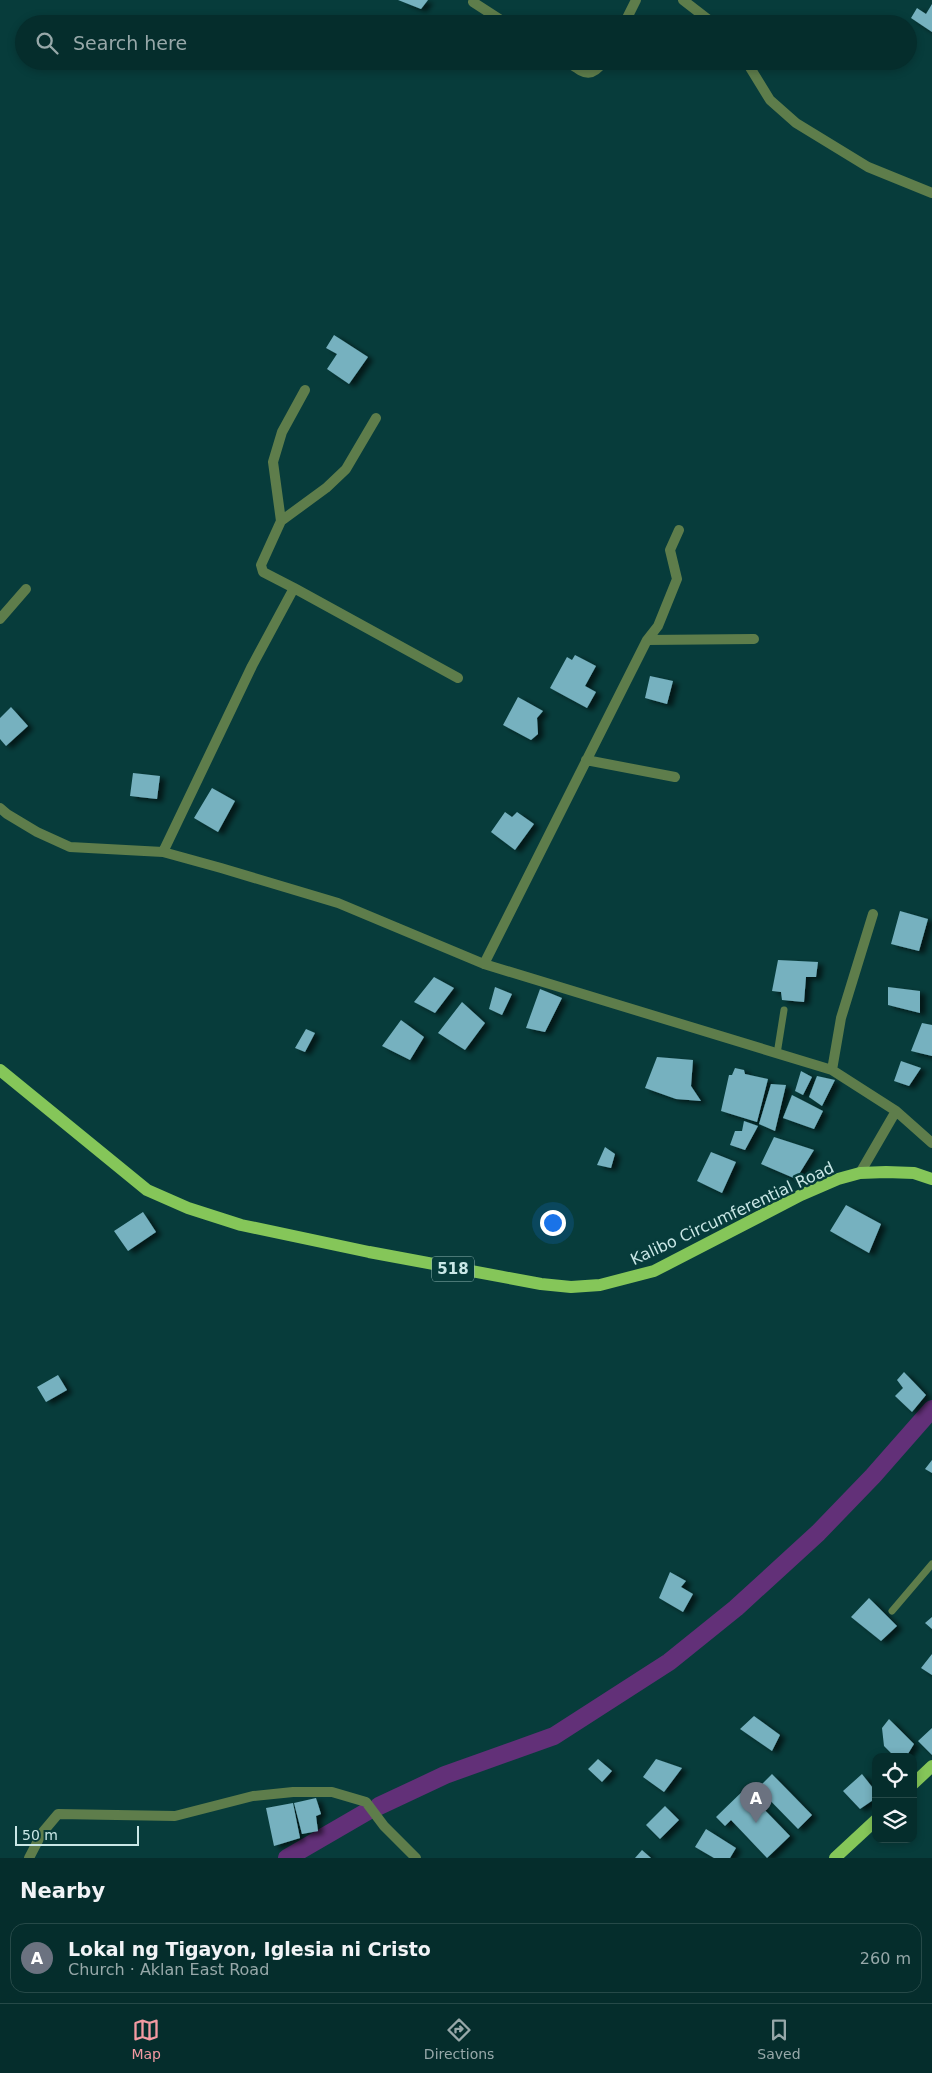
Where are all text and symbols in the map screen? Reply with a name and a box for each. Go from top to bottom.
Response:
search box [15,15,917,70]
icon: search [33,29,61,57]
text: Search here [73,32,187,54]
street label: Kalibo Circumferential Road [628,1158,837,1269]
your location [540,1210,566,1236]
road number: 518 [432,1256,474,1282]
map controls [872,1753,917,1843]
button: locate [872,1753,917,1798]
pin: A [740,1782,772,1823]
button: layers [872,1798,917,1843]
scale bar [15,1823,139,1846]
text: 50 m [22,1827,58,1843]
text: Nearby [20,1879,105,1903]
text: Lokal ng Tigayon, Iglesia ni Cristo [68,1938,431,1960]
text: A [31,1949,43,1968]
text: 260 m [860,1949,911,1968]
text: Church · Aklan East Road [68,1960,269,1979]
tab: Map [131,2016,161,2062]
tab: Directions [424,2016,494,2062]
tab: Saved [757,2016,801,2062]

